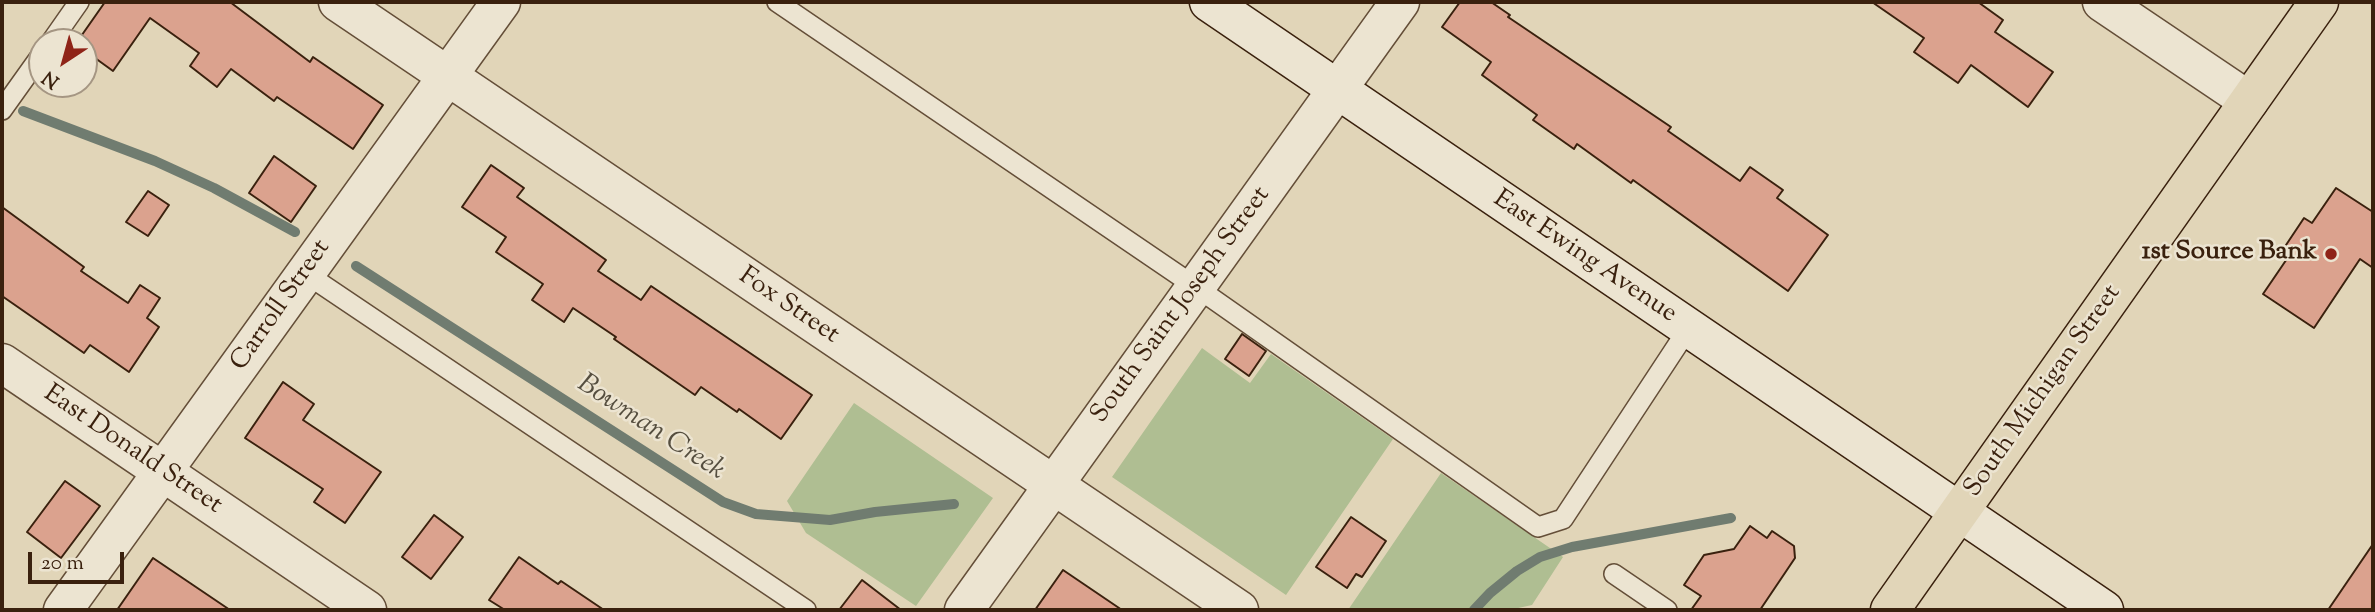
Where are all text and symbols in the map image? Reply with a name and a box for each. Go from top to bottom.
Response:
north arrow [28,28,98,98]
text: N [37,63,66,94]
street label: South Saint Joseph Street [1086,182,1278,430]
street label: East Ewing Avenue [1486,185,1682,331]
street label: Carroll Street [225,234,339,378]
place label: 1st Source Bank [2142,238,2317,270]
marker: 1st Source Bank [2323,246,2339,262]
street label: Fox Street [732,262,844,352]
street label: South Michigan Street [1959,280,2129,504]
water label: Bowman Creek [570,369,730,489]
street label: East Donald Street [37,380,227,522]
scale bar [32,538,128,582]
text: 20 m [41,549,84,579]

